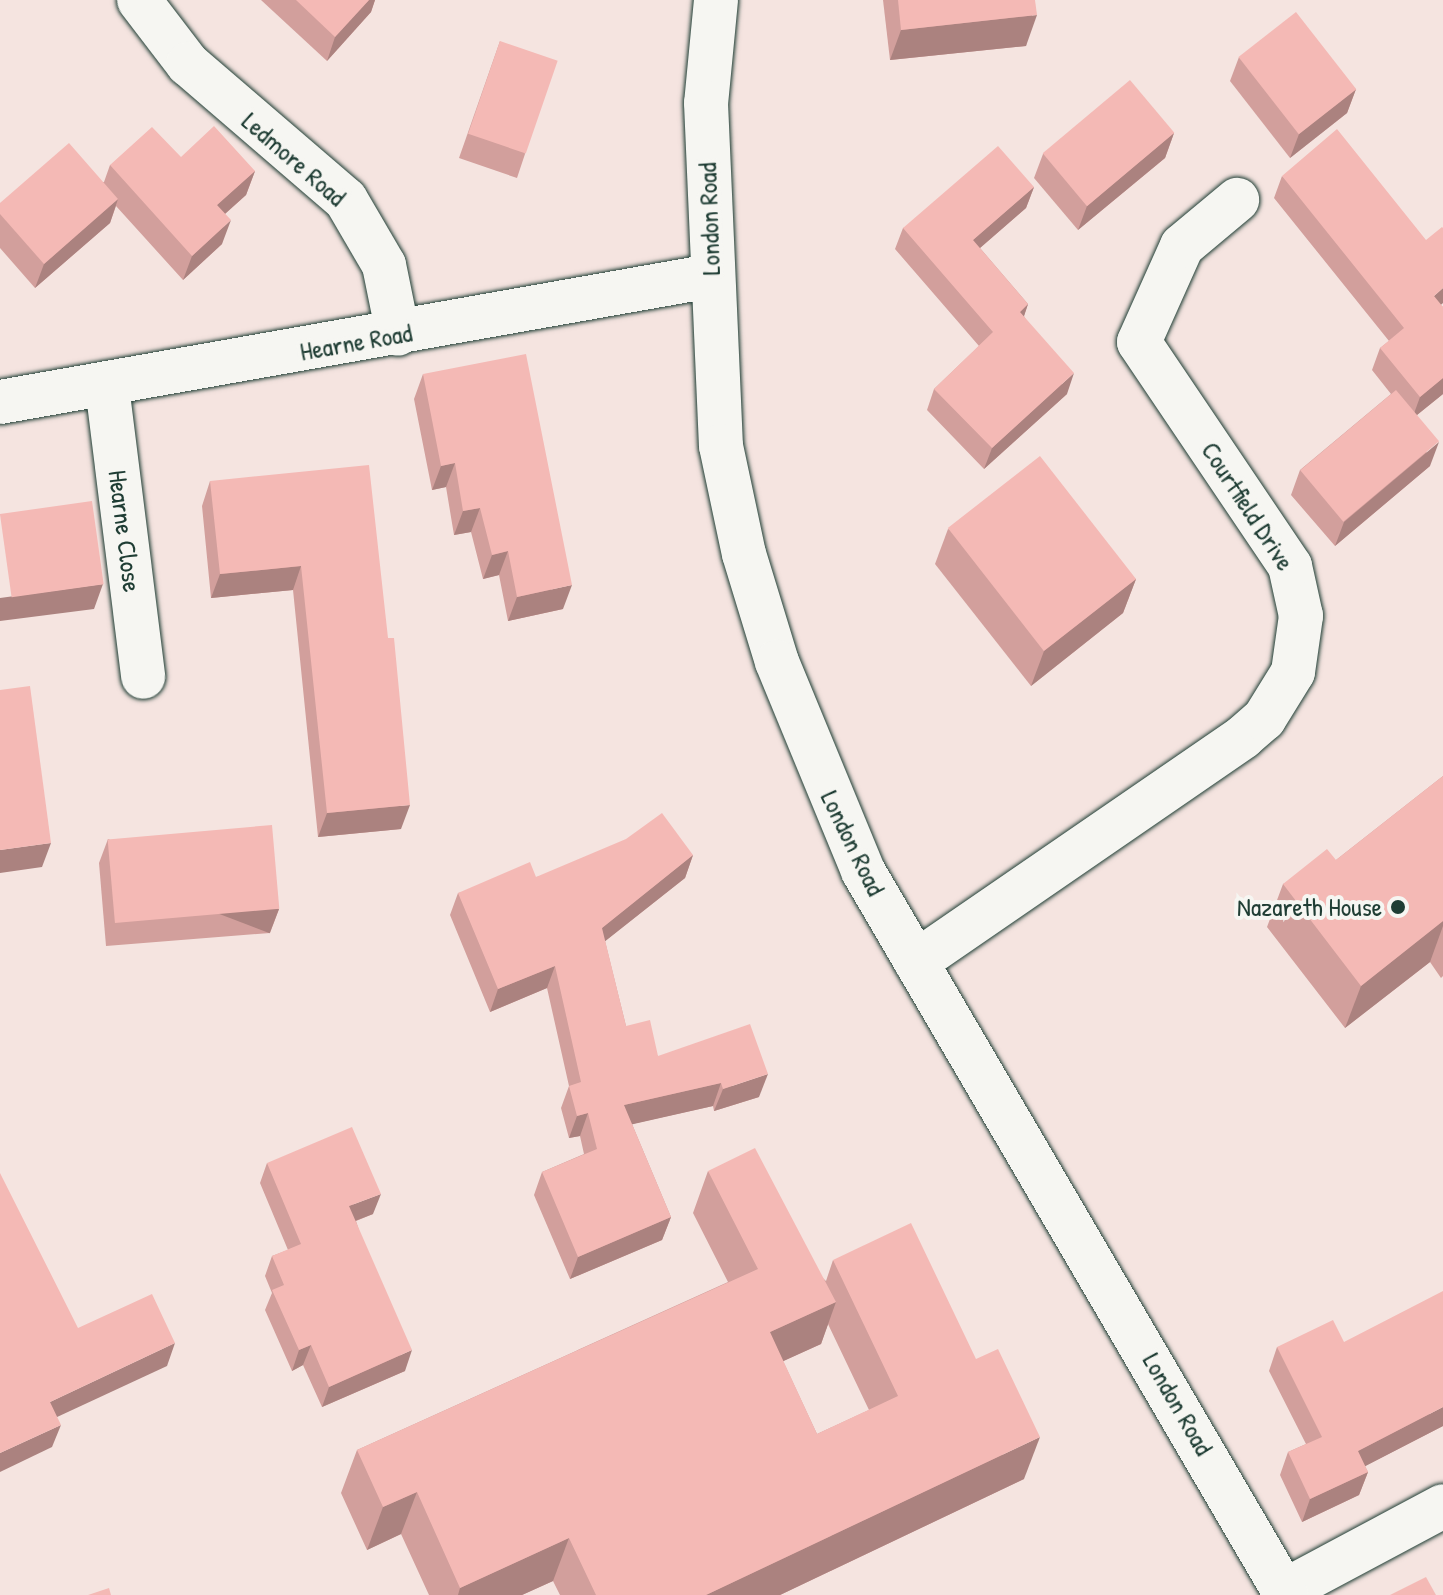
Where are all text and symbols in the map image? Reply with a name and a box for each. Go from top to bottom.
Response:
street label: Ledmore Road [236,105,352,213]
street label: London Road [691,162,727,276]
street label: Hearne Road [297,317,415,367]
street label: Courtfield Drive [1195,436,1301,576]
street label: Hearne Close [102,468,148,594]
street label: London Road [814,785,892,901]
place label: Nazareth House [1237,891,1382,923]
marker: Nazareth House [1389,898,1407,916]
street label: London Road [1136,1347,1220,1461]

